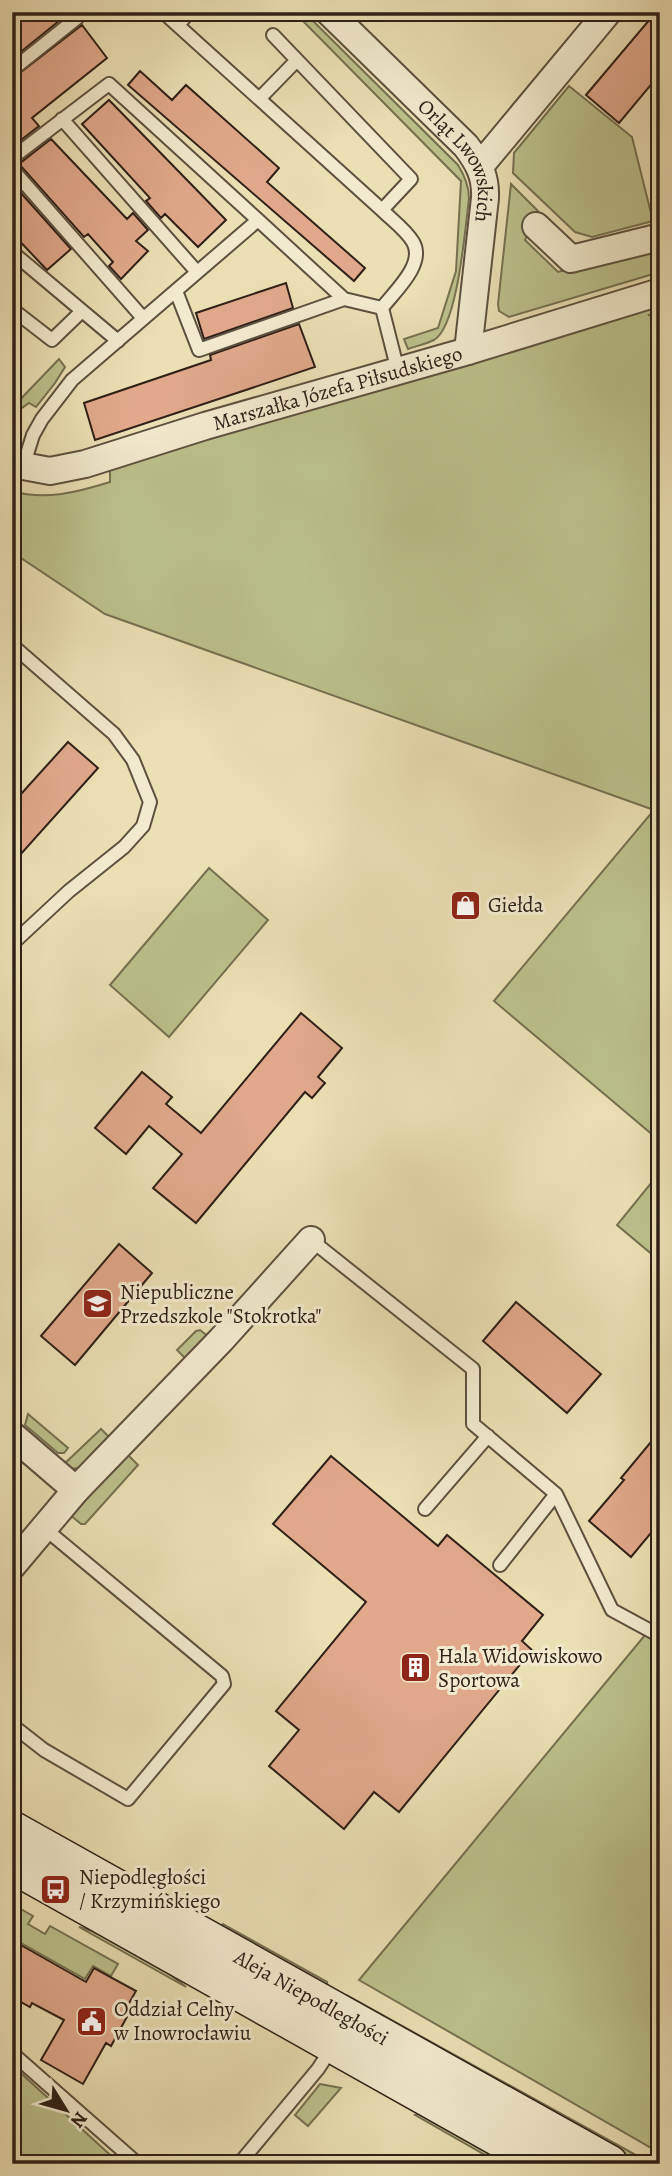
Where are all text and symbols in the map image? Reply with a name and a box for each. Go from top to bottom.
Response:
street label: Orląt Lwowskich [412,92,499,224]
street label: Marszałka Józefa Piłsudskiego [209,339,466,437]
shop icon: Giełda [448,888,482,922]
place label: Giełda [488,891,544,919]
place label: Niepubliczne Przedszkole "Stokrotka" [120,1278,321,1330]
school or university icon: Niepubliczne Przedszkole "Stokrotka" [80,1287,114,1321]
place label: Hala Widowiskowo Sportowa [438,1642,603,1694]
building icon: Hala Widowiskowo Sportowa [398,1651,432,1685]
place label: Niepodległości / Krzymińskiego [79,1863,221,1915]
bus stop icon: Niepodległości / Krzymińskiego [39,1872,73,1906]
street label: Aleja Niepodległości [228,1943,394,2052]
place label: Oddział Celny w Inowrocławiu [113,1995,252,2047]
public building icon: Oddział Celny w Inowrocławiu [74,2004,108,2038]
north arrow [32,2074,102,2144]
text: N [64,2106,93,2133]

